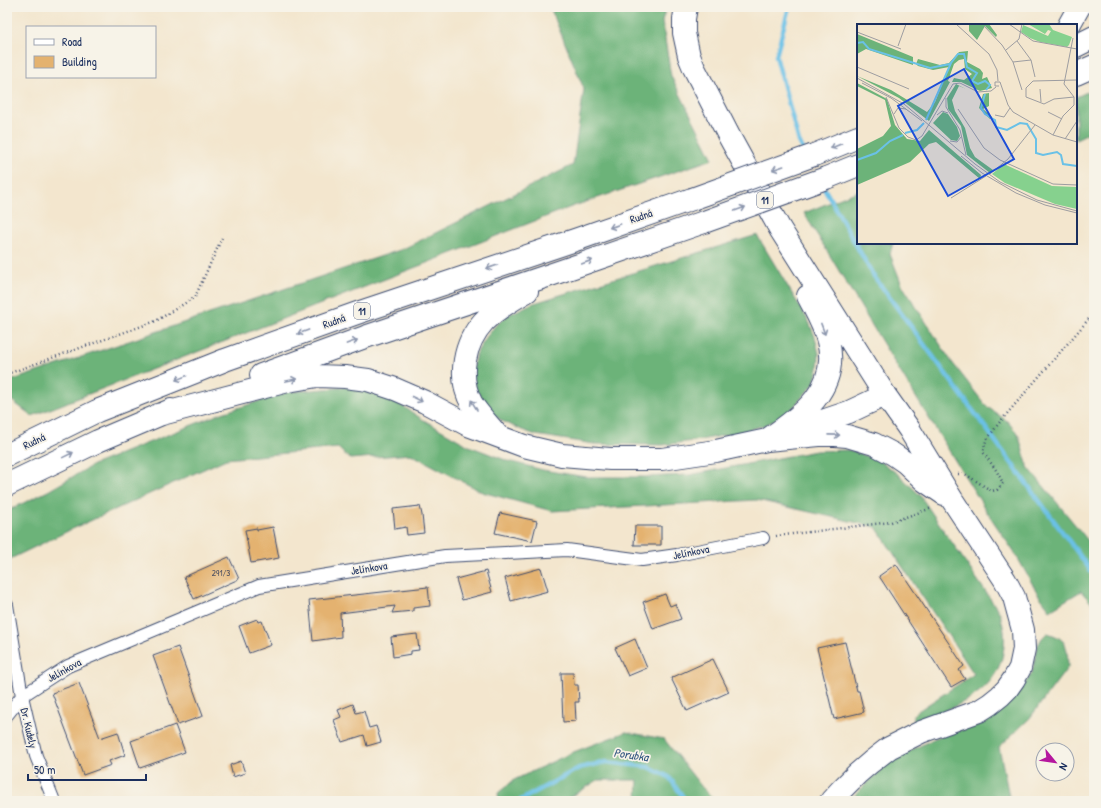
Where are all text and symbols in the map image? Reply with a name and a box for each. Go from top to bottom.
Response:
inset map [857,24,1077,244]
legend [26,26,156,78]
text: Road [62,33,82,50]
text: Building [62,53,97,70]
one-way arrow [831,143,843,151]
one-way arrow [772,165,784,173]
road number: 11 [757,192,773,208]
street label: Rudná [628,205,655,226]
one-way arrow [734,205,747,212]
one-way arrow [610,222,622,230]
one-way arrow [580,258,592,266]
one-way arrow [486,264,498,272]
road number: 11 [354,303,370,319]
street label: Rudná [321,310,348,332]
one-way arrow [820,322,828,334]
one-way arrow [297,329,309,337]
one-way arrow [346,337,358,345]
one-way arrow [176,375,188,382]
one-way arrow [284,376,297,384]
one-way arrow [411,396,423,403]
one-way arrow [470,400,478,411]
street label: Rudná [21,429,48,452]
one-way arrow [827,431,840,439]
one-way arrow [62,451,74,458]
street label: Jelínkova [672,542,711,562]
street label: Jelínkova [350,558,389,578]
house number: 291/3 [212,567,230,579]
street label: Jelínkova [45,655,84,685]
street label: Dr. Kudely [18,707,40,750]
north arrow [1035,742,1075,782]
water label: Porubka [613,744,651,766]
scale bar [28,756,146,782]
text: 50 m [34,761,55,778]
text: N [1056,761,1071,773]

